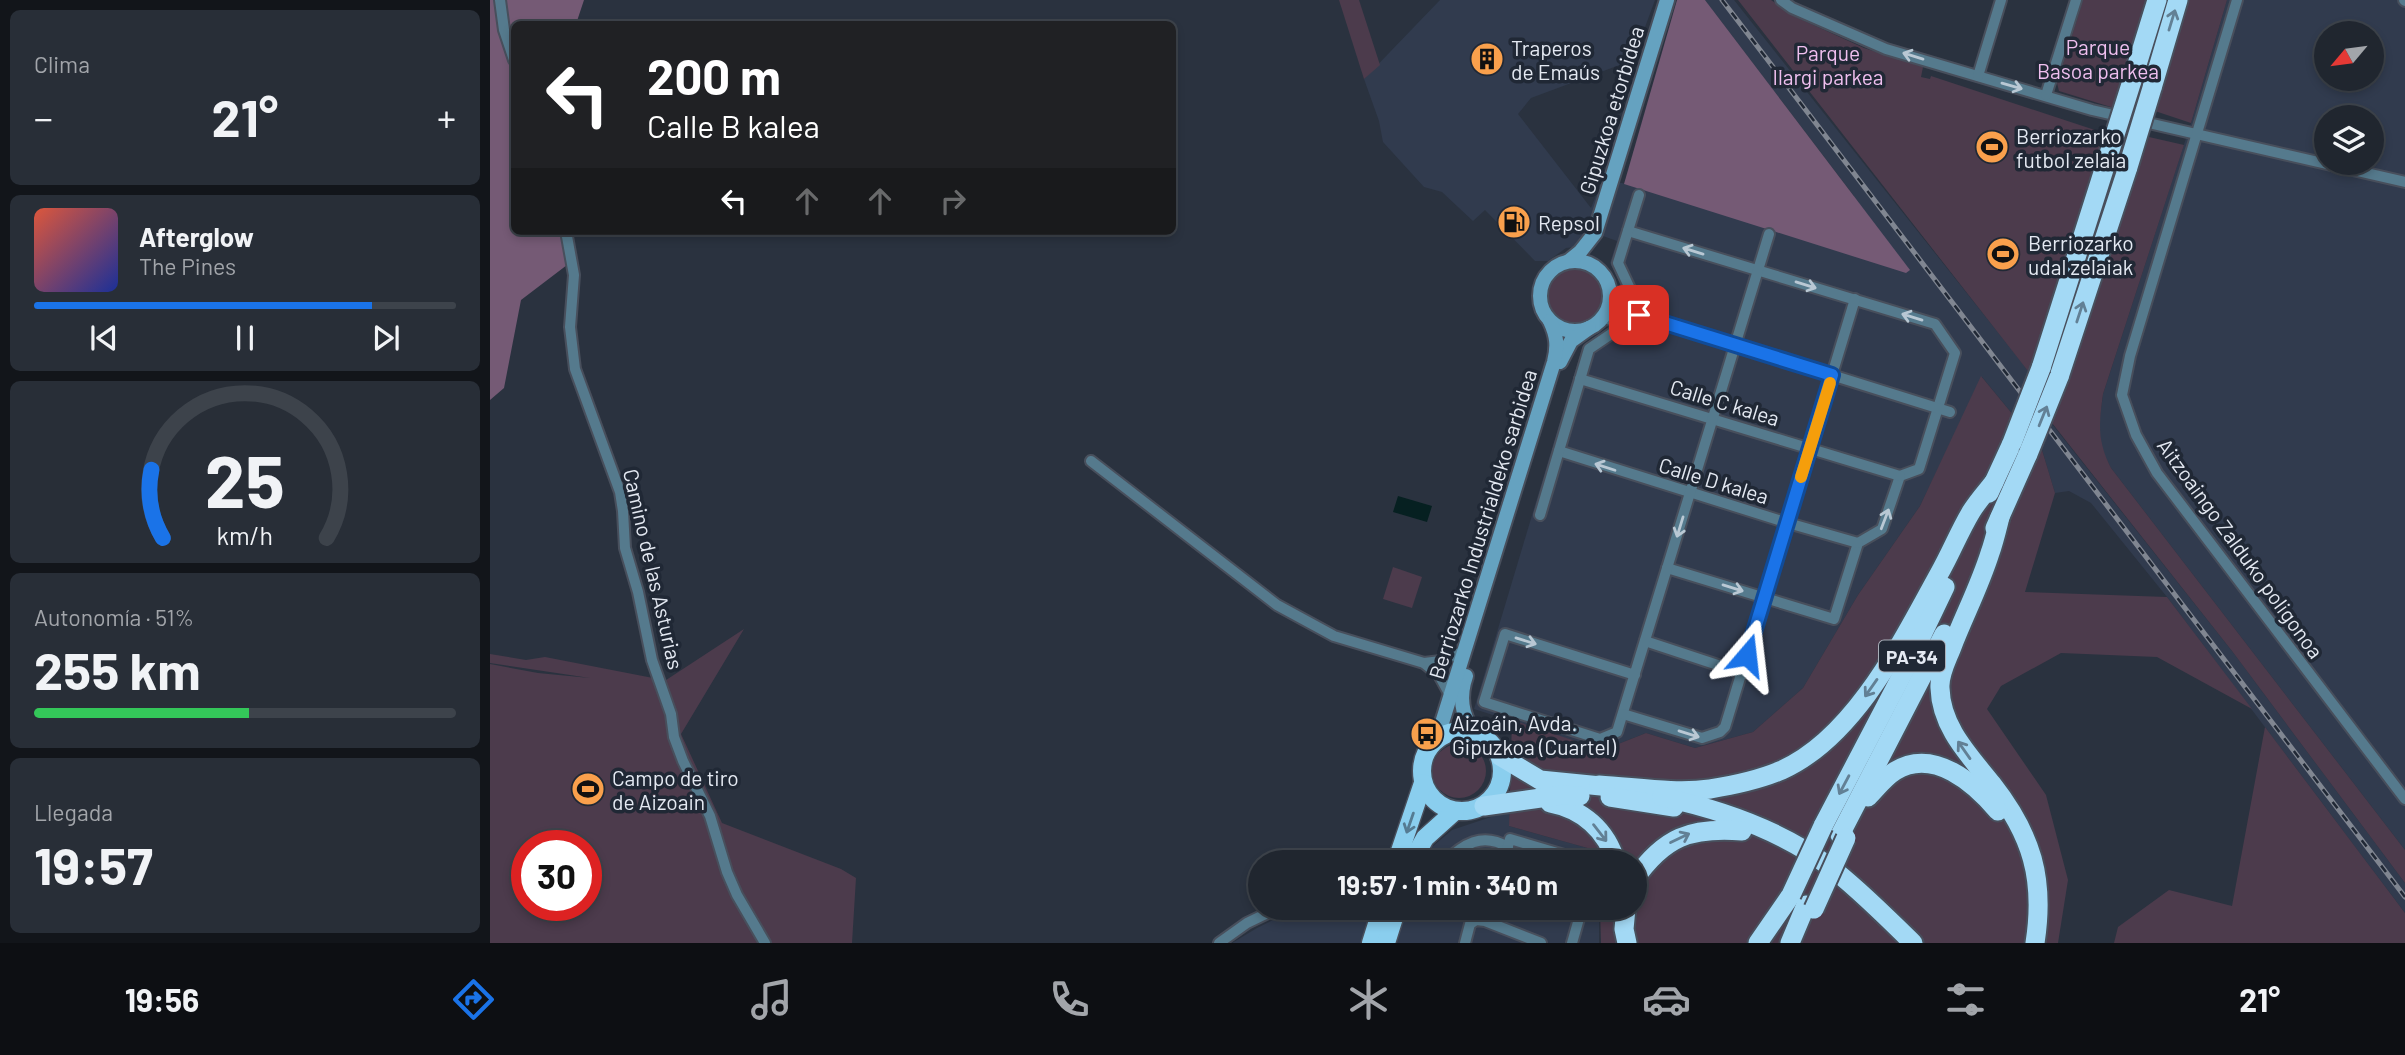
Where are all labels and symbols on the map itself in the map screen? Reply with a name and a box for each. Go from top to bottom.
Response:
one-way arrow [2167,10,2180,32]
north arrow [2314,21,2384,91]
street label: Gipuzkoa etorbidea [1574,23,1648,197]
park label: Parque Basoa parkea [2037,34,2159,83]
place label: Traperos de Emaús [1511,35,1600,84]
building icon: Traperos de Emaús [1468,40,1506,78]
park label: Parque Ilargi parkea [1772,40,1884,89]
one-way arrow [1902,49,1924,62]
one-way arrow [2001,80,2023,93]
place label: Berriozarko futbol zelaia [2016,123,2126,172]
sports icon: Berriozarko futbol zelaia [1973,128,2011,166]
fuel station icon: Repsol [1495,203,1533,241]
place label: Repsol [1538,210,1600,235]
place label: Berriozarko udal zelaiak [2028,230,2134,279]
sports icon: Berriozarko udal zelaiak [1984,235,2022,273]
one-way arrow [1682,243,1704,256]
one-way arrow [1795,279,1817,292]
pin [1609,285,1669,345]
one-way arrow [2074,301,2087,323]
one-way arrow [1901,310,1923,323]
street label: Berriozarko Industrialdeko sarbidea [1423,366,1541,682]
street label: Calle C kalea [1667,374,1783,430]
one-way arrow [2038,405,2051,427]
street label: Aitzoaingo Zalduko poligonoa [2153,433,2329,663]
street label: Calle D kalea [1656,451,1772,509]
one-way arrow [1595,459,1617,472]
street label: Camino de las Asturias [619,466,689,672]
one-way arrow [1880,509,1892,530]
one-way arrow [1672,516,1685,538]
one-way arrow [1721,582,1743,595]
position arrow [1710,618,1784,692]
one-way arrow [1515,635,1537,648]
road number: PA-34 [1879,640,1945,671]
one-way arrow [1864,678,1878,697]
place label: Aizoáin, Avda. Gipuzkoa (Cuartel) [1452,710,1616,759]
bus stop icon: Aizoáin, Avda. Gipuzkoa (Cuartel) [1408,715,1446,753]
one-way arrow [1677,728,1699,741]
one-way arrow [1957,741,1972,760]
place label: Campo de tiro de Aizoain [612,765,739,814]
sports icon: Campo de tiro de Aizoain [569,770,607,808]
one-way arrow [1837,774,1850,795]
one-way arrow [1403,811,1415,833]
one-way arrow [1593,823,1608,842]
speed limit sign: 30 [511,830,602,921]
one-way arrow [1669,831,1690,844]

